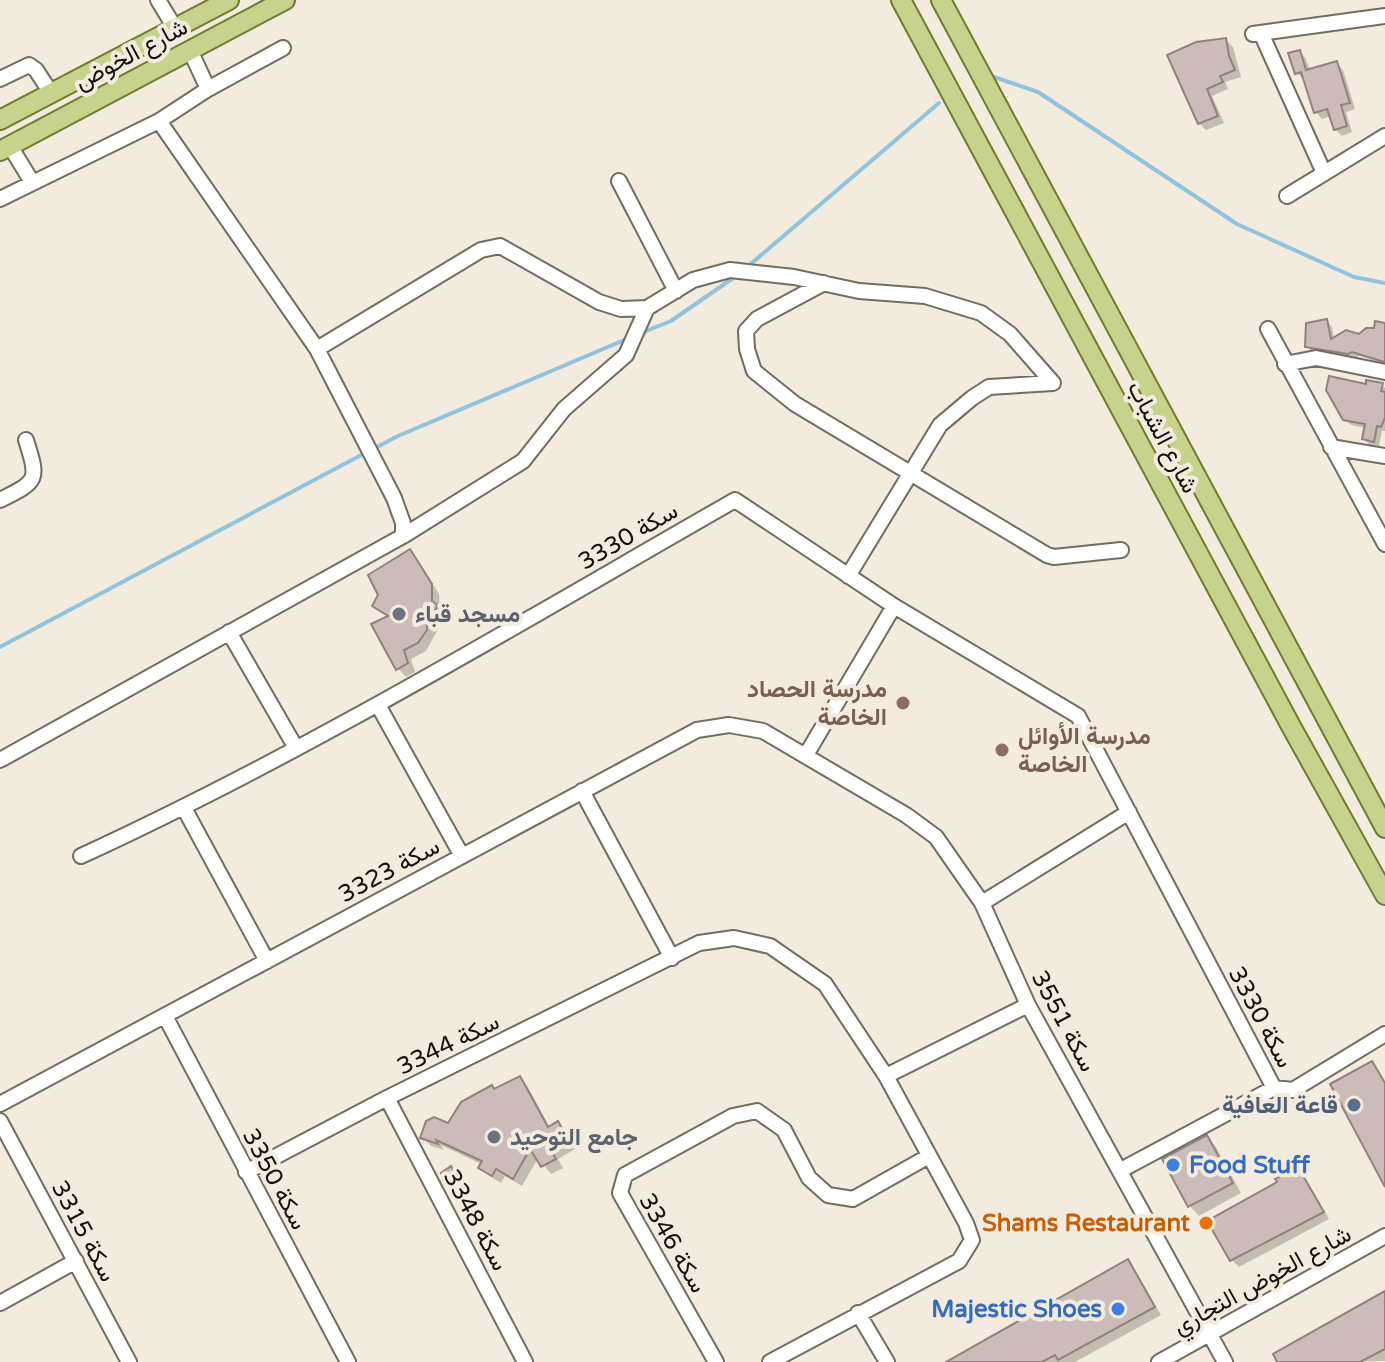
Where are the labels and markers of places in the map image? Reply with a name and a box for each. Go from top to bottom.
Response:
place label: مسجد قباء [415,600,520,629]
marker: مسجد قباء [390,605,408,623]
place label: مدرسة الحصاد الخاصة [747,675,887,732]
marker: مدرسة الحصاد الخاصة [894,694,912,712]
place label: مدرسة الأوائل الخاصة [1018,721,1151,779]
marker: مدرسة الأوائل الخاصة [993,741,1011,759]
place label: قاعة العافية [1222,1091,1338,1120]
marker: قاعة العافية [1345,1096,1363,1114]
place label: جامع التوحيد [510,1123,638,1154]
marker: جامع التوحيد [485,1128,503,1146]
place label: Food Stuff [1189,1151,1310,1180]
marker: Food Stuff [1164,1156,1182,1174]
place label: Shams Restaurant [982,1209,1191,1238]
marker: Shams Restaurant [1197,1214,1215,1232]
place label: Majestic Shoes [931,1295,1102,1324]
marker: Majestic Shoes [1109,1300,1127,1318]

